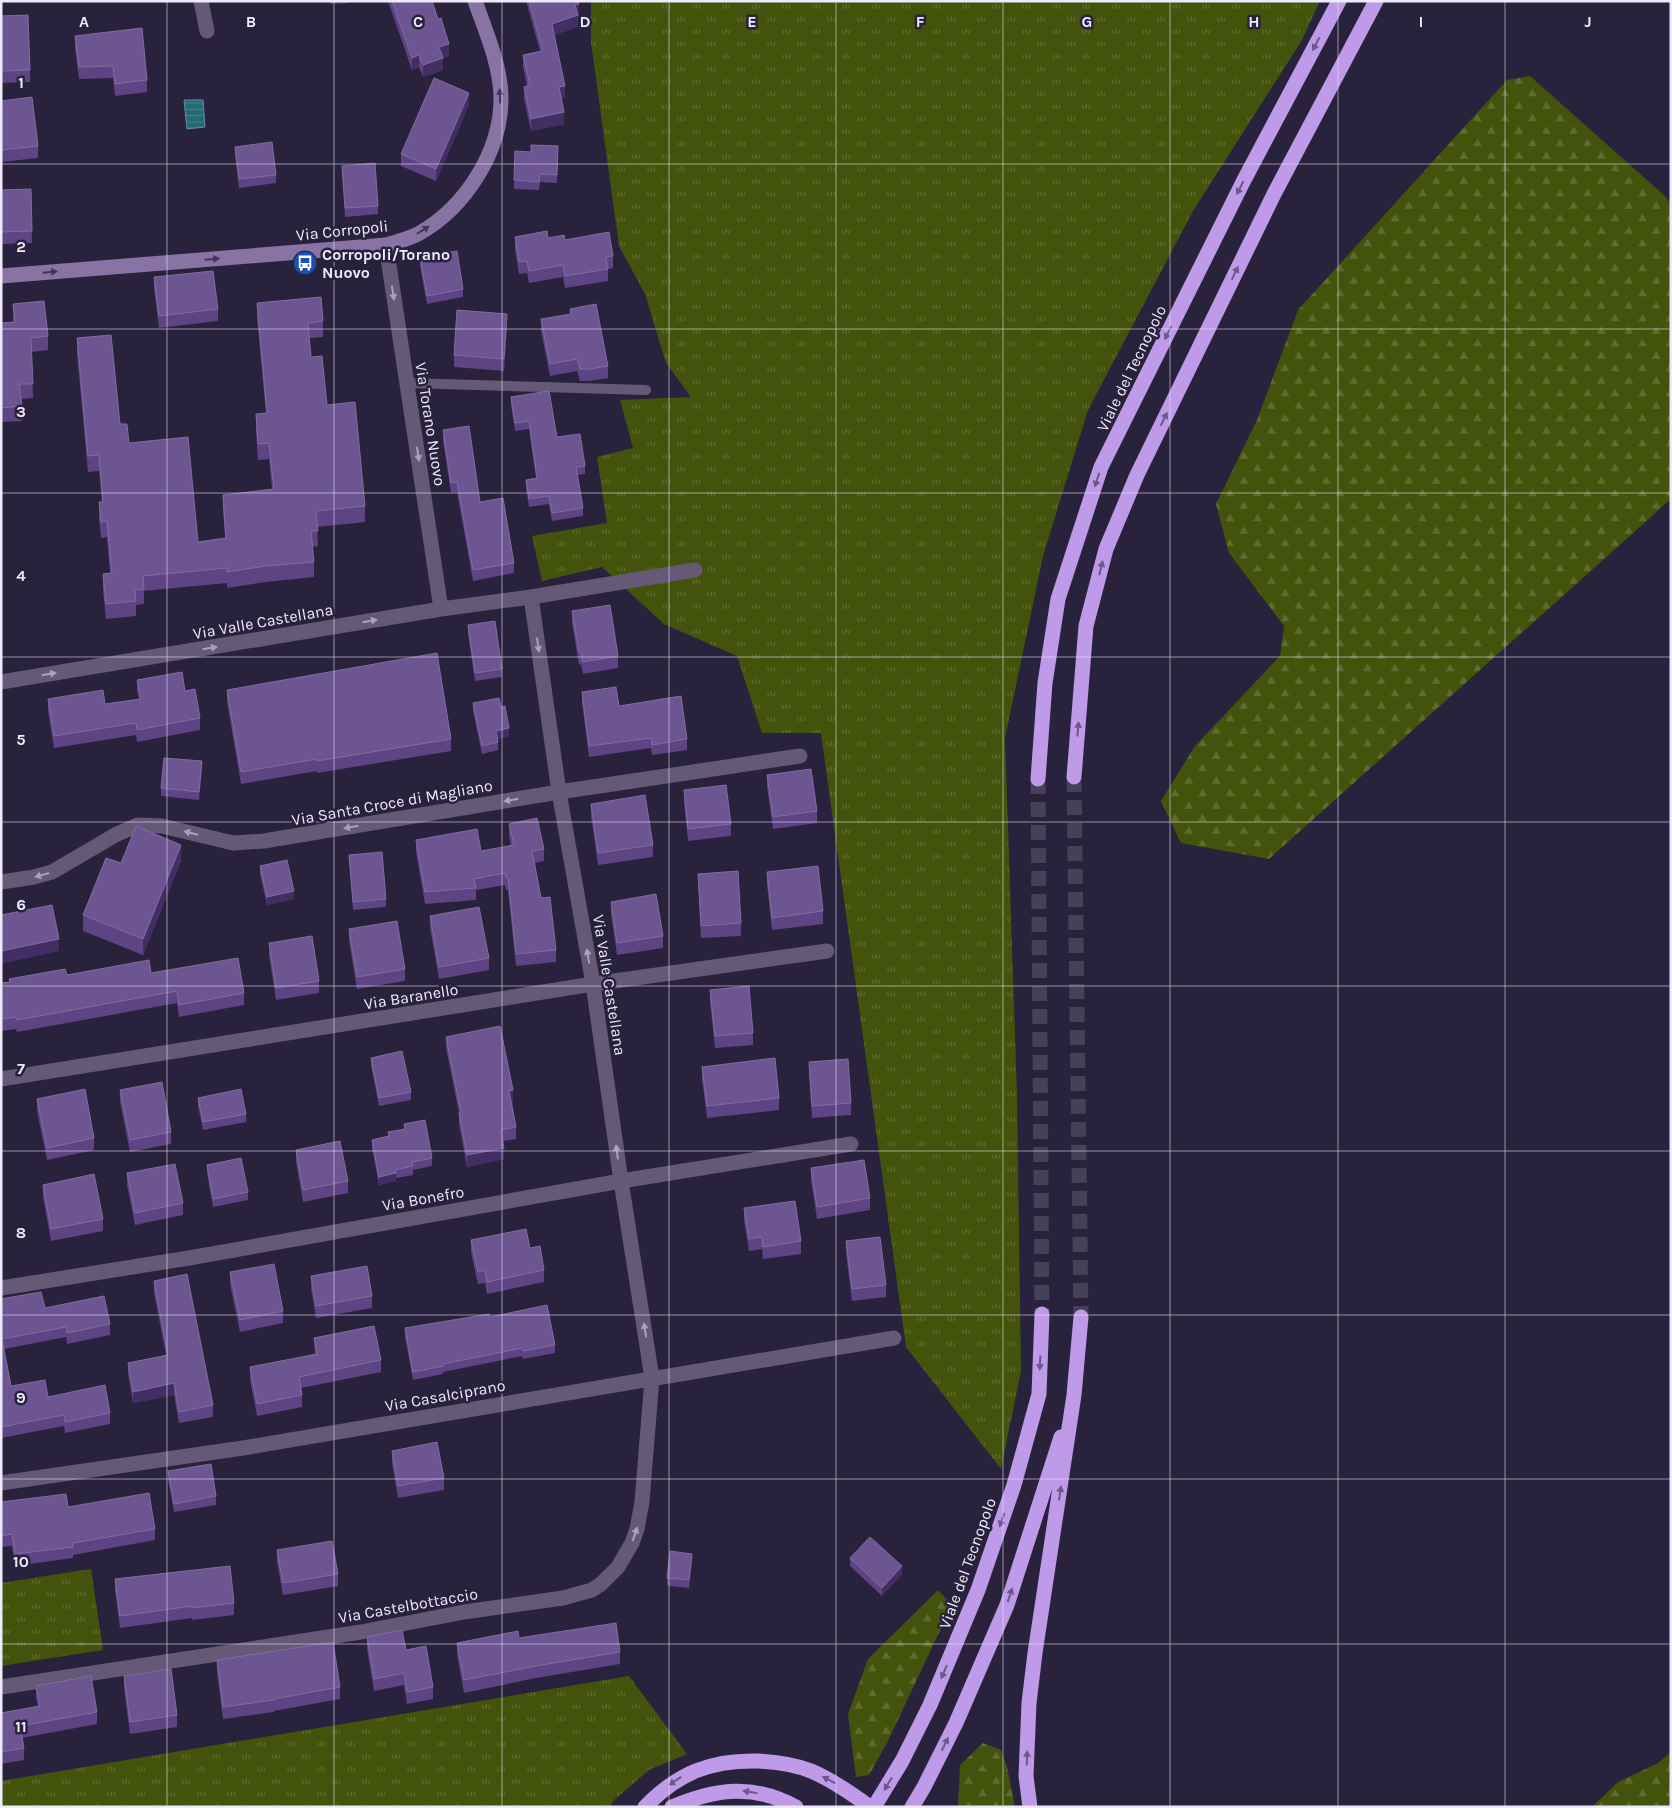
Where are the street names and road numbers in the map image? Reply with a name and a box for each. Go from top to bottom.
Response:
street label: Via Corropoli [295,216,389,245]
street label: Viale del Tecnopolo [1093,302,1170,434]
street label: Via Torano Nuovo [411,361,450,487]
street label: Via Valle Castellana [191,600,335,643]
street label: Via Santa Croce di Magliano [290,775,494,830]
street label: Via Valle Castellana [589,913,630,1057]
street label: Via Baranello [363,980,460,1013]
street label: Via Bonefro [381,1182,466,1215]
street label: Via Casalciprano [383,1376,507,1415]
street label: Viale del Tecnopolo [935,1495,1000,1631]
street label: Via Castelbottaccio [337,1584,479,1627]

